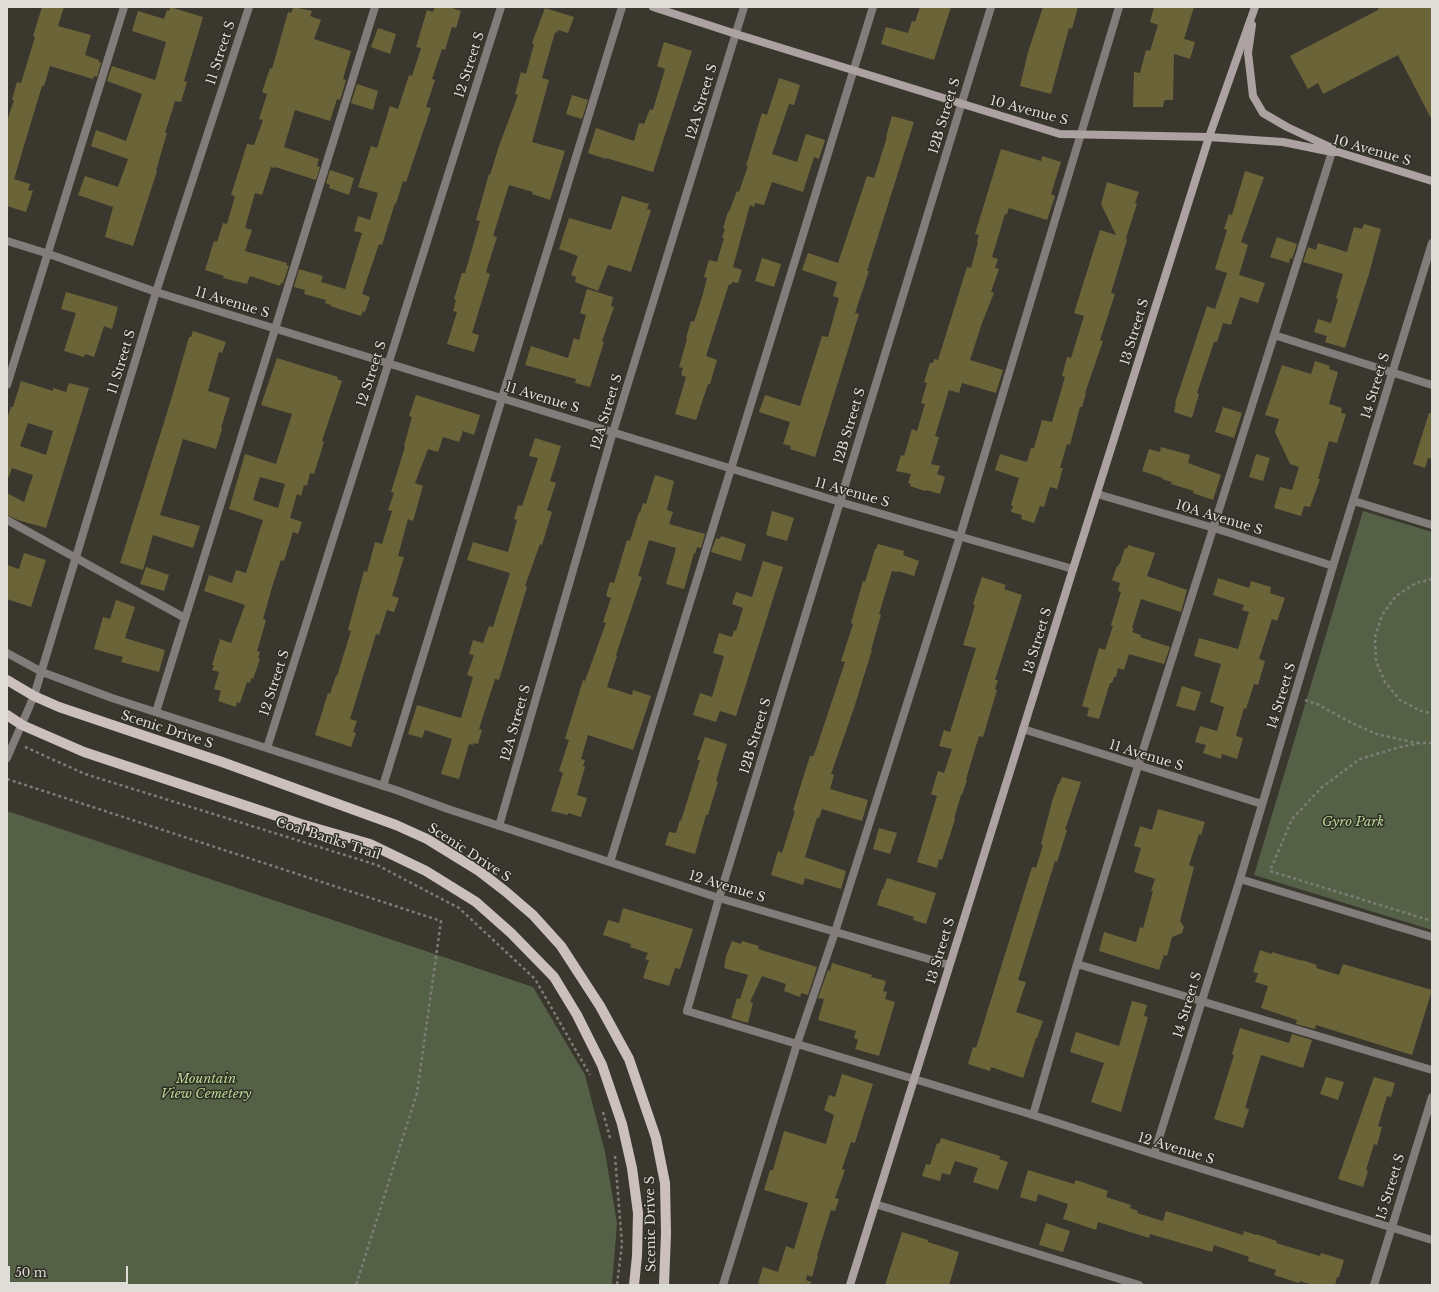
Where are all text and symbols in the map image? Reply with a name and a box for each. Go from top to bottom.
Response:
street label: 11 Street S [203,19,239,87]
street label: 12 Street S [452,30,488,100]
street label: 12A Street S [683,62,721,142]
street label: 12B Street S [926,76,964,156]
street label: 10 Avenue S [988,93,1070,129]
street label: 10 Avenue S [1331,132,1413,170]
street label: 11 Avenue S [193,284,271,322]
street label: 13 Street S [1117,297,1153,367]
street label: 11 Street S [105,328,139,396]
street label: 12 Street S [354,339,390,409]
street label: 14 Street S [1359,351,1393,421]
street label: 12A Street S [588,372,626,452]
street label: 11 Avenue S [503,379,581,417]
street label: 12B Street S [831,386,869,466]
street label: 11 Avenue S [813,475,891,511]
street label: 10A Avenue S [1174,497,1264,539]
street label: 13 Street S [1020,606,1056,676]
street label: 12 Street S [257,648,293,718]
street label: 14 Street S [1265,661,1299,731]
street label: 12A Street S [498,683,534,763]
street label: 12B Street S [737,696,775,776]
street label: Scenic Drive S [119,708,215,752]
street label: 11 Avenue S [1107,737,1185,775]
park label: Gyro Park [1322,814,1384,830]
street label: Coal Banks Trail [274,815,382,863]
street label: Scenic Drive S [424,820,514,886]
street label: 12 Avenue S [687,868,767,906]
street label: 13 Street S [923,916,959,986]
street label: 14 Street S [1171,970,1205,1040]
park label: Mountain View Cemetery [161,1071,251,1102]
street label: 12 Avenue S [1136,1130,1216,1168]
street label: 15 Street S [1374,1152,1408,1222]
street label: Scenic Drive S [642,1176,660,1272]
scale bar [10,1258,130,1284]
text: 50 m [15,1265,47,1280]

